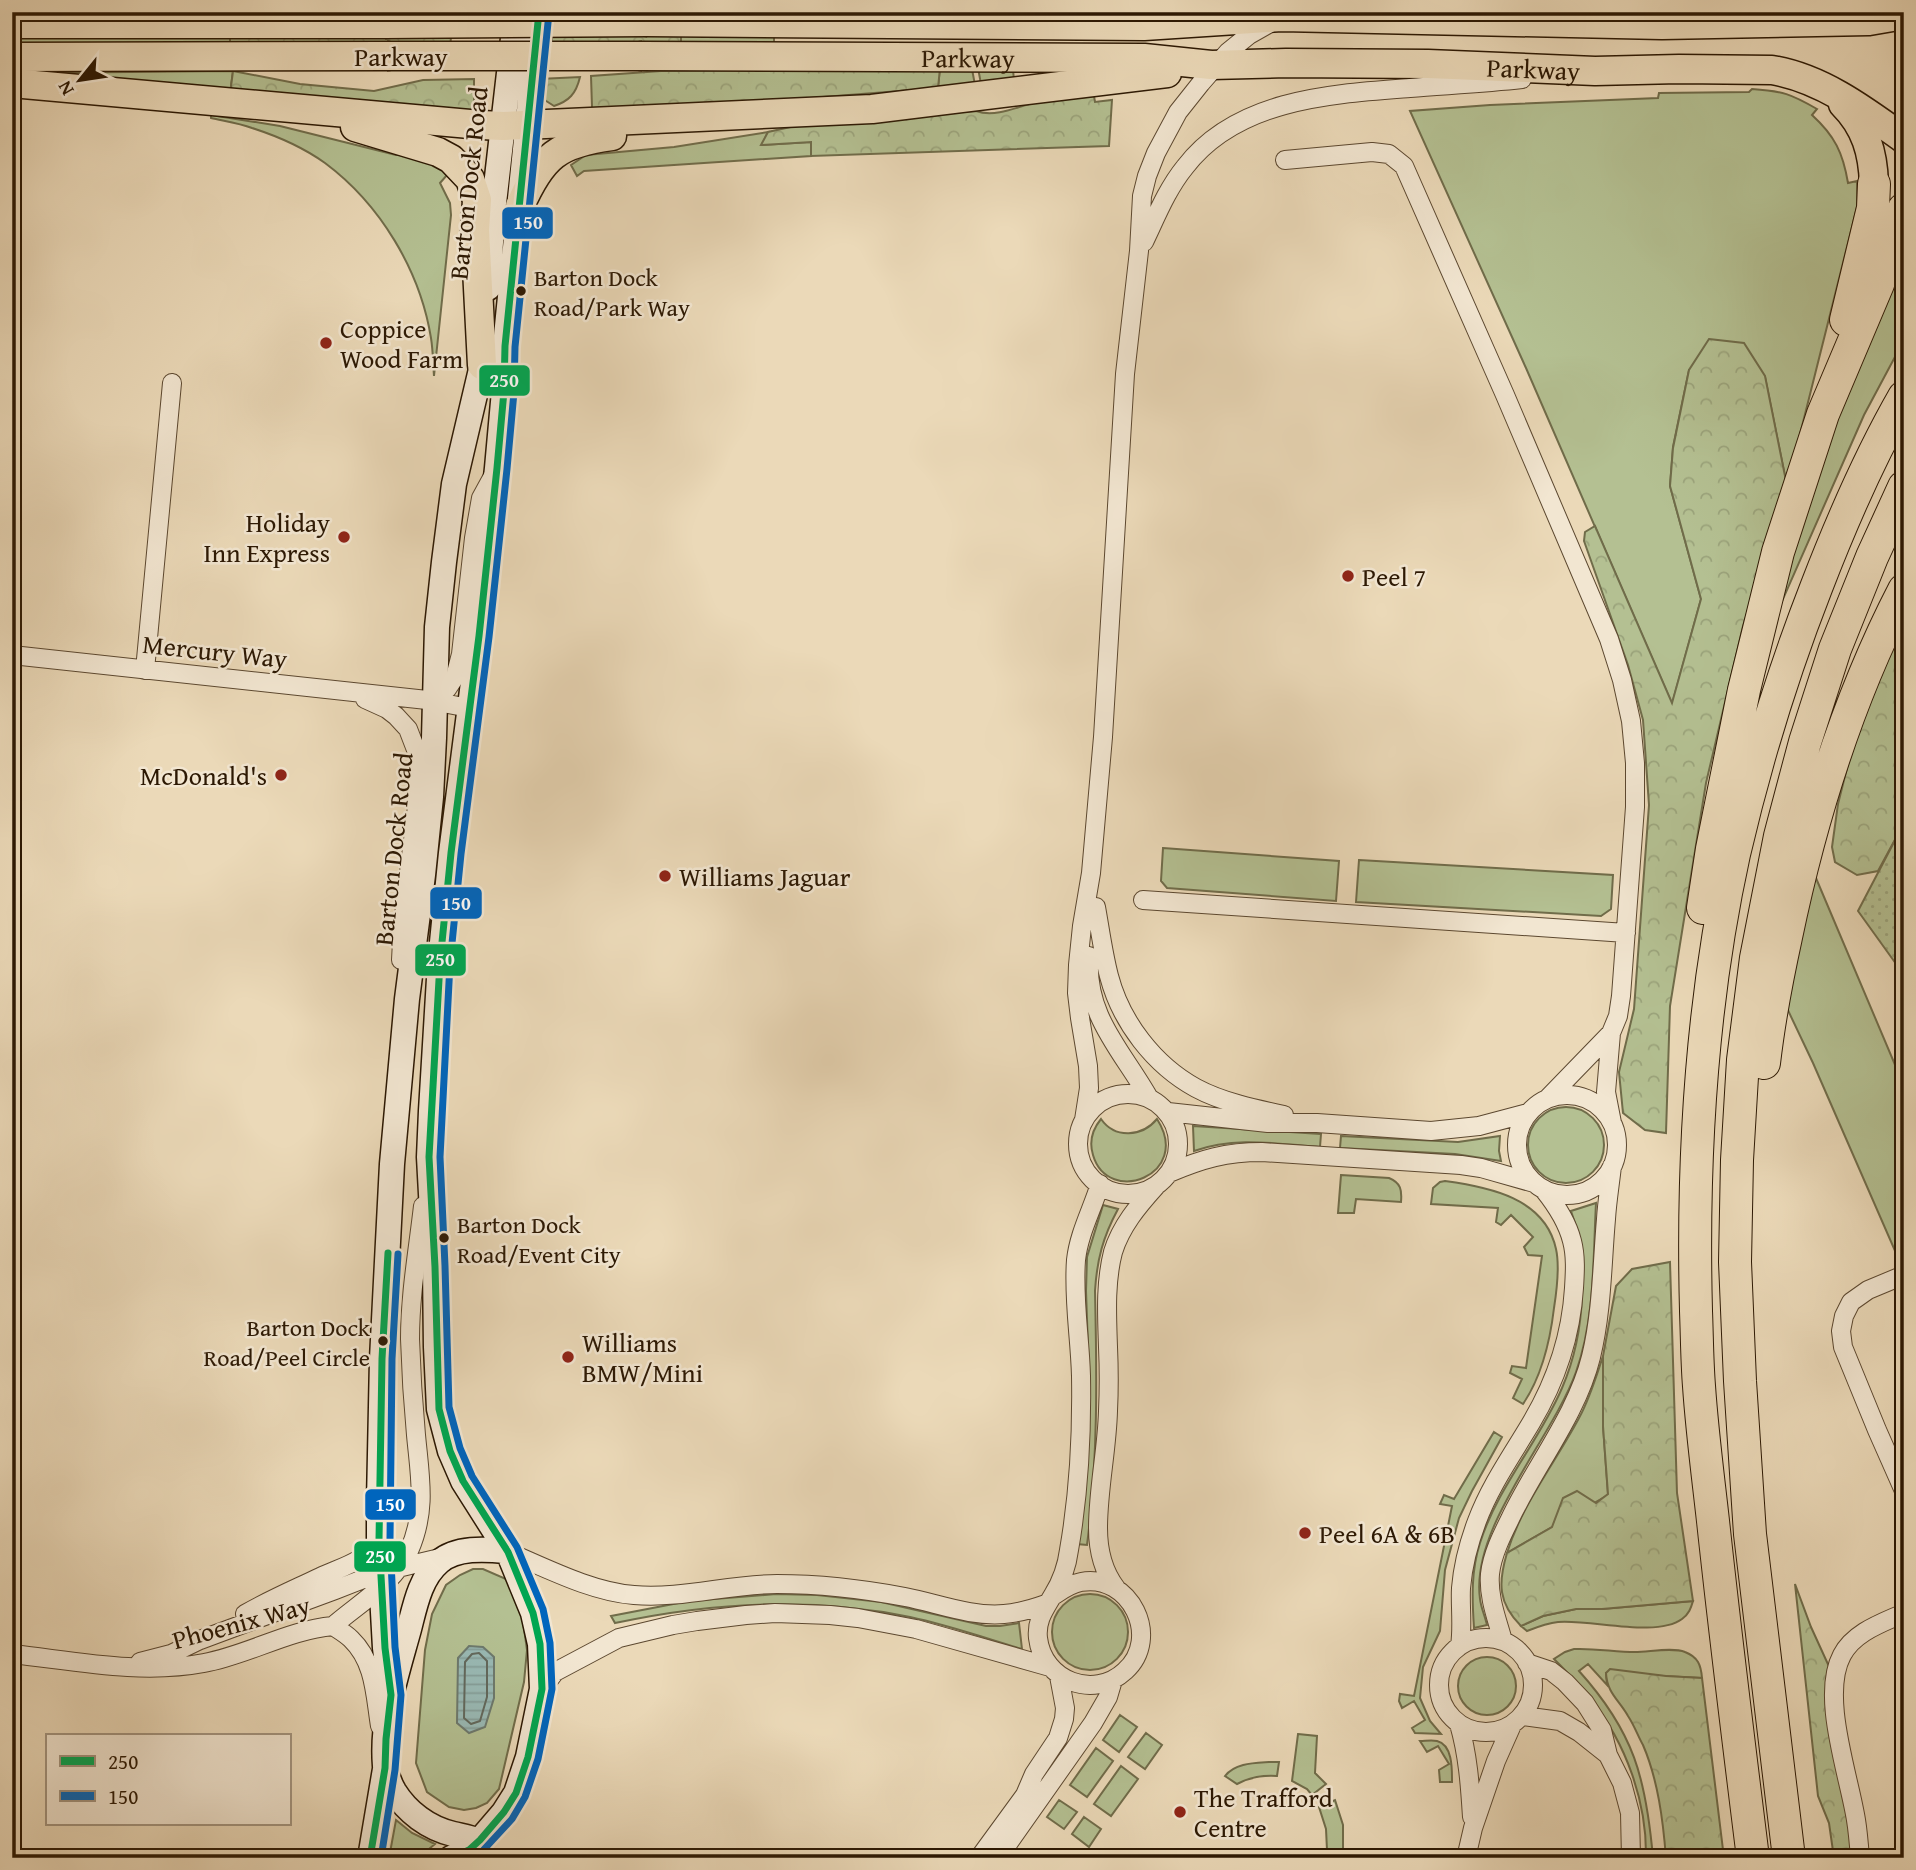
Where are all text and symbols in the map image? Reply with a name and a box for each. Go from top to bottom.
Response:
street label: Parkway [354,37,448,76]
street label: Parkway [921,38,1015,77]
north arrow [46,46,116,116]
street label: Parkway [1486,47,1581,90]
text: N [50,76,81,101]
street label: Barton Dock Road [438,84,498,282]
line badge: 150 [501,206,554,240]
text: 150 [513,208,543,236]
place label: Barton Dock Road/Park Way [534,260,690,325]
marker: Barton Dock Road/Park Way [514,284,528,298]
place label: Coppice Wood Farm [340,309,463,378]
marker: Coppice Wood Farm [318,335,334,351]
line badge: 250 [478,364,531,397]
text: 250 [489,366,519,394]
place label: Holiday Inn Express [203,503,330,572]
marker: Holiday Inn Express [336,529,352,545]
place label: Peel 7 [1362,557,1426,596]
marker: Peel 7 [1340,568,1356,584]
street label: Mercury Way [141,624,289,678]
street label: Barton Dock Road [363,750,423,948]
place label: McDonald's [140,756,267,795]
marker: McDonald's [273,767,289,783]
place label: Williams Jaguar [679,857,851,896]
marker: Williams Jaguar [657,868,673,884]
line badge: 150 [429,886,483,920]
text: 150 [441,889,471,917]
line badge: 250 [414,943,467,977]
text: 250 [425,945,455,973]
place label: Barton Dock Road/Event City [457,1207,621,1272]
marker: Barton Dock Road/Event City [437,1231,451,1245]
place label: Barton Dock Road/Peel Circle [203,1310,371,1375]
place label: Williams BMW/Mini [582,1323,703,1392]
marker: Barton Dock Road/Peel Circle [376,1334,390,1348]
marker: Williams BMW/Mini [560,1349,576,1365]
line badge: 150 [364,1488,417,1521]
text: 150 [375,1490,405,1518]
place label: Peel 6A & 6B [1319,1514,1455,1553]
marker: Peel 6A & 6B [1297,1525,1313,1541]
line badge: 250 [353,1540,407,1573]
text: 250 [365,1542,395,1570]
street label: Phoenix Way [168,1585,314,1659]
legend [46,1734,290,1825]
text: 250 [108,1746,138,1777]
place label: The Trafford Centre [1194,1778,1333,1847]
text: 150 [108,1781,138,1812]
marker: The Trafford Centre [1172,1804,1188,1820]

